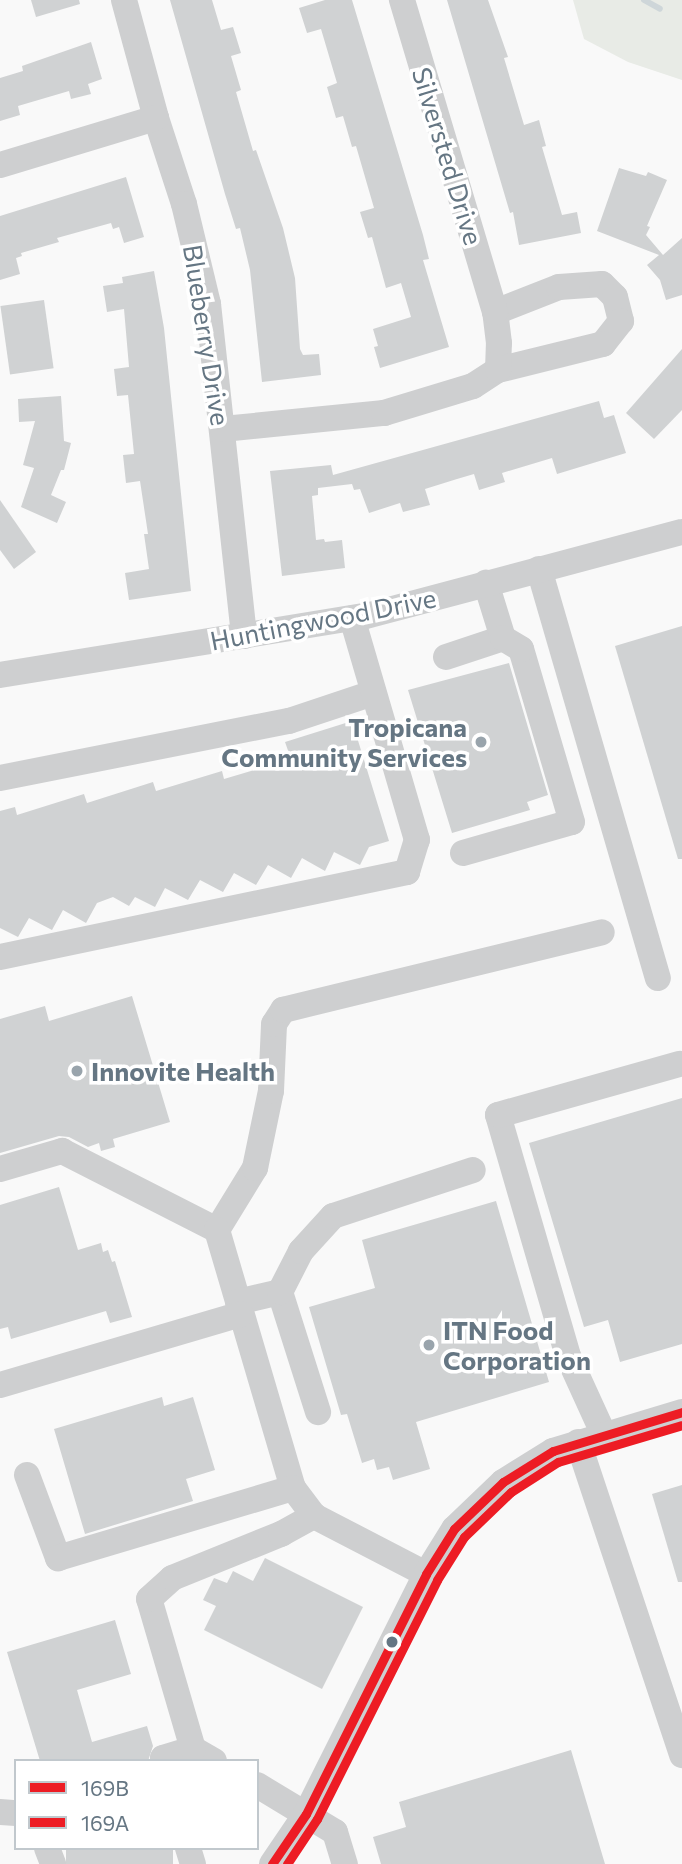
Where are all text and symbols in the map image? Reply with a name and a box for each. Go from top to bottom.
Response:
street label: Silversted Drive [406,64,490,248]
street label: Blueberry Drive [177,242,237,428]
street label: Huntingwood Drive [207,582,439,656]
place label: Tropicana Community Services [221,711,467,772]
marker: Tropicana Community Services [473,734,489,750]
place label: Innovite Health [91,1055,275,1087]
marker: Innovite Health [69,1063,85,1079]
place label: ITN Food Corporation [443,1314,591,1376]
marker: ITN Food Corporation [421,1337,437,1353]
unlabelled marker [385,1635,399,1649]
legend [14,1759,259,1850]
text: 169B [81,1775,129,1800]
text: 169A [81,1810,129,1835]

